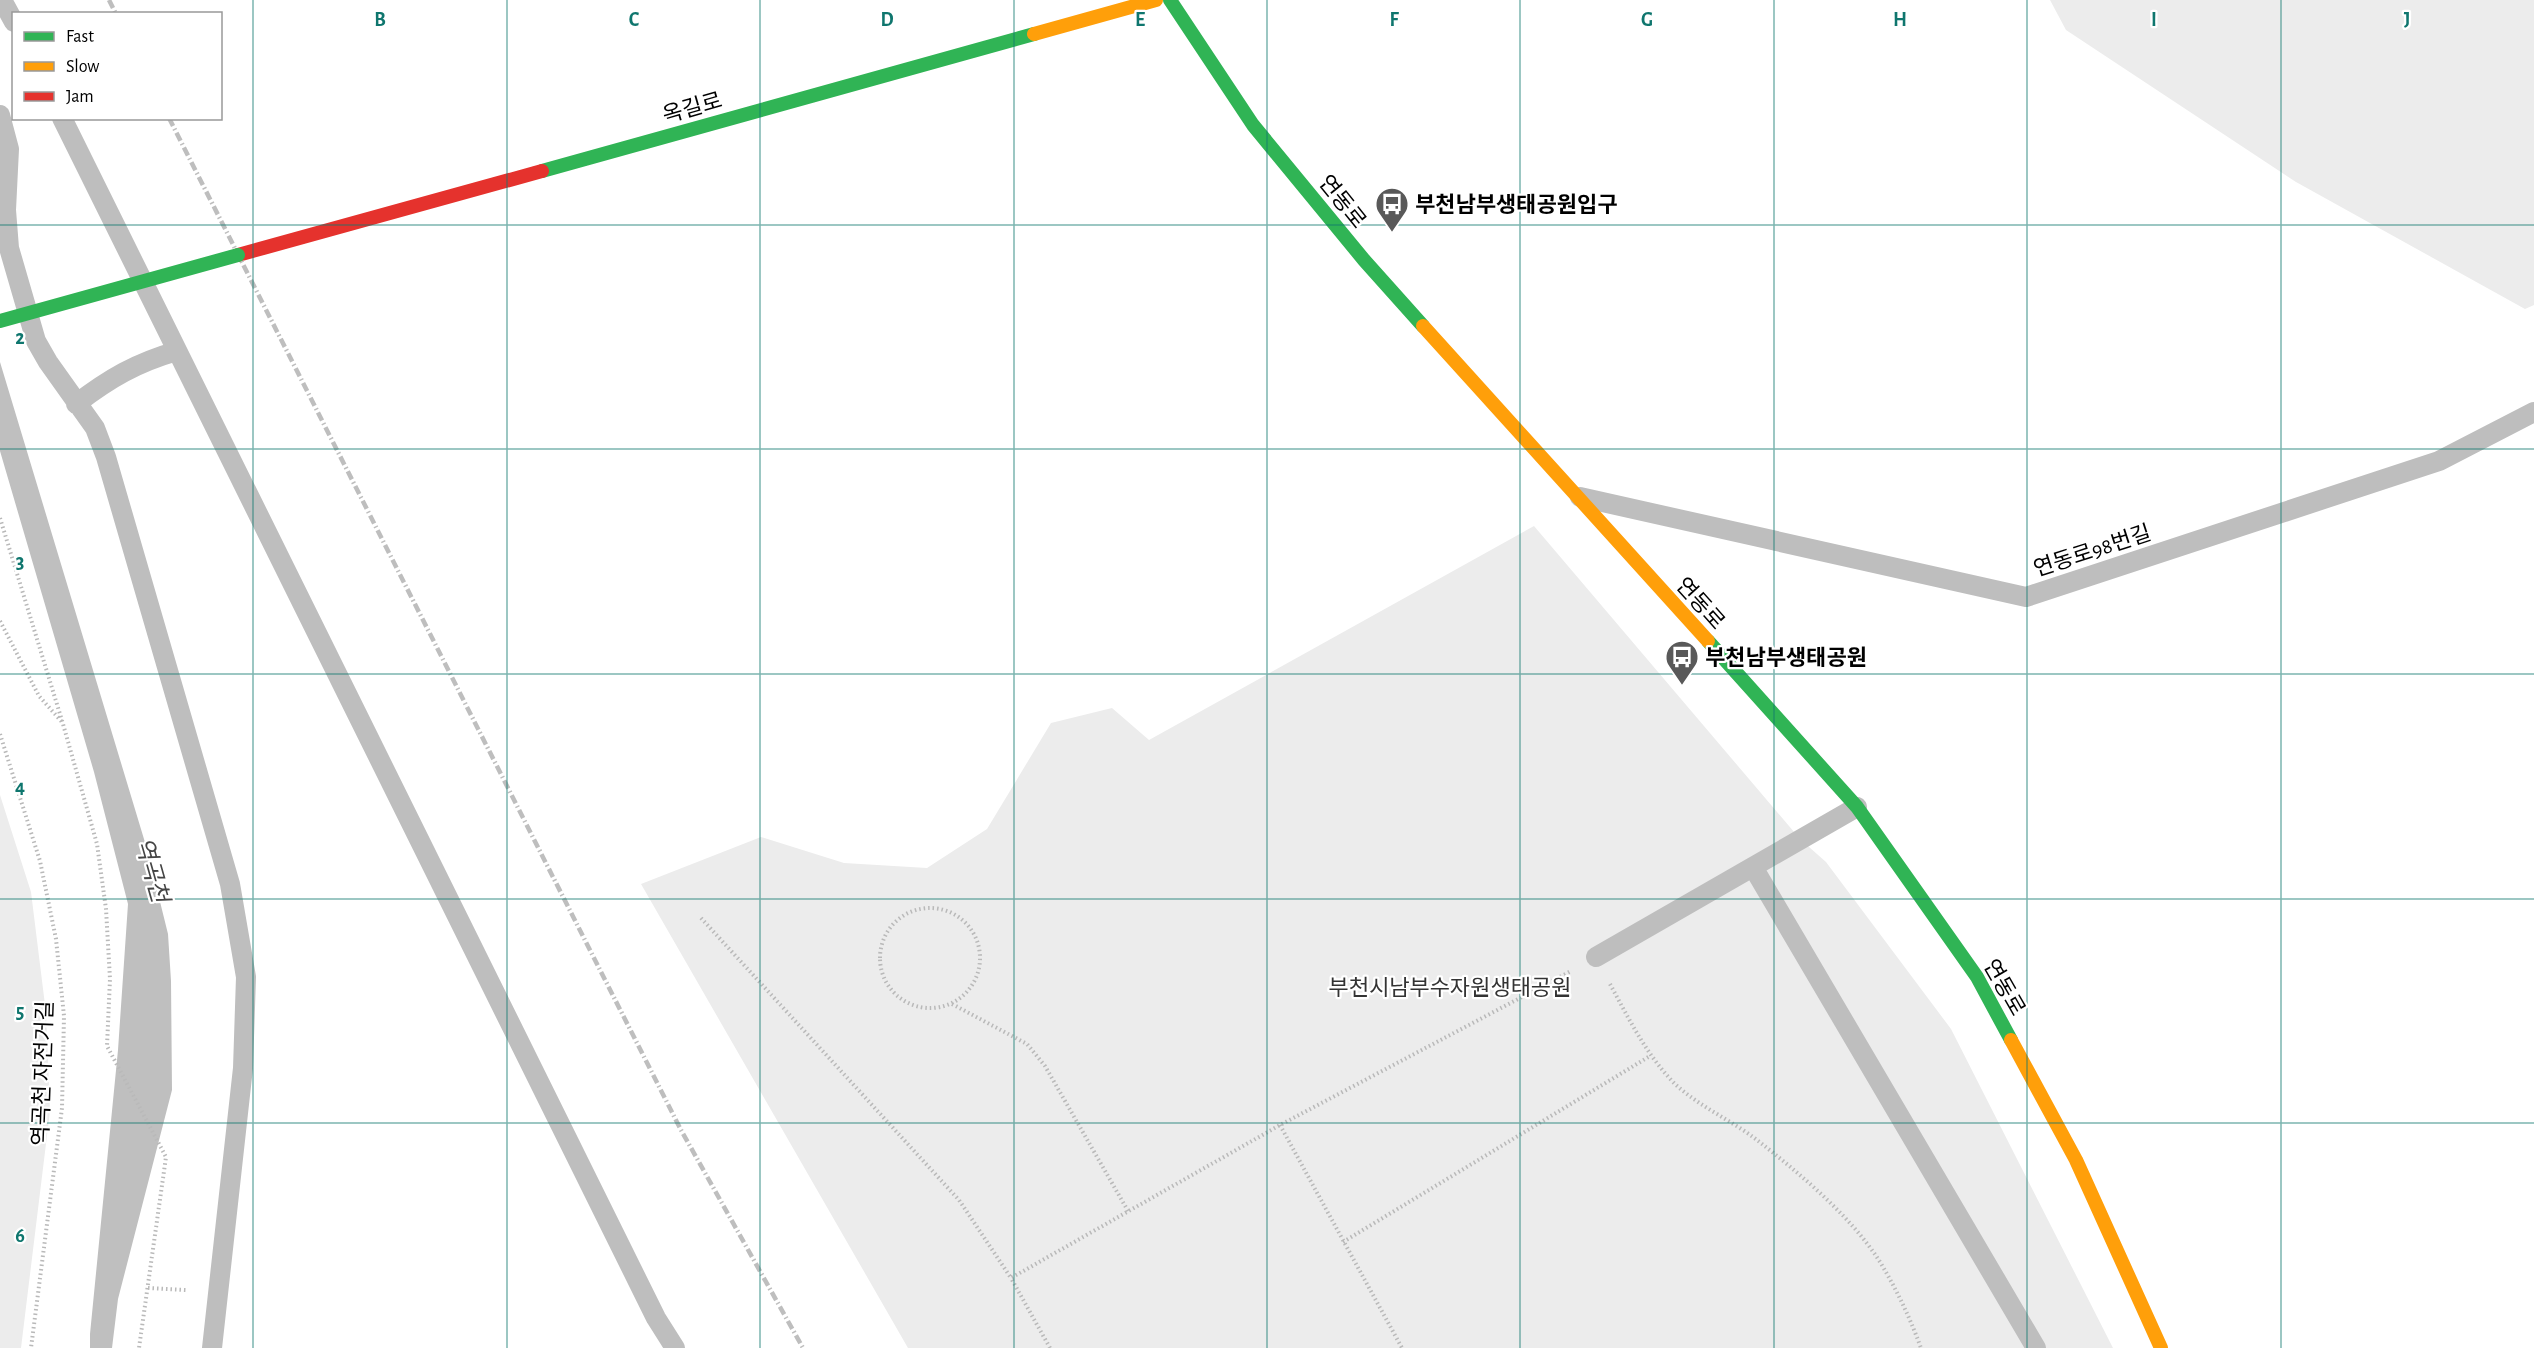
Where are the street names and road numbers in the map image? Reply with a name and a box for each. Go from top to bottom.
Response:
street label: 옥길로 [660,88,724,127]
street label: 연동로 [1315,170,1371,232]
street label: 연동로98번길 [2031,521,2154,580]
street label: 연동로 [1672,573,1729,634]
street label: 연동로 [1979,955,2030,1019]
street label: 역곡천 자전거길 [28,1000,57,1146]

